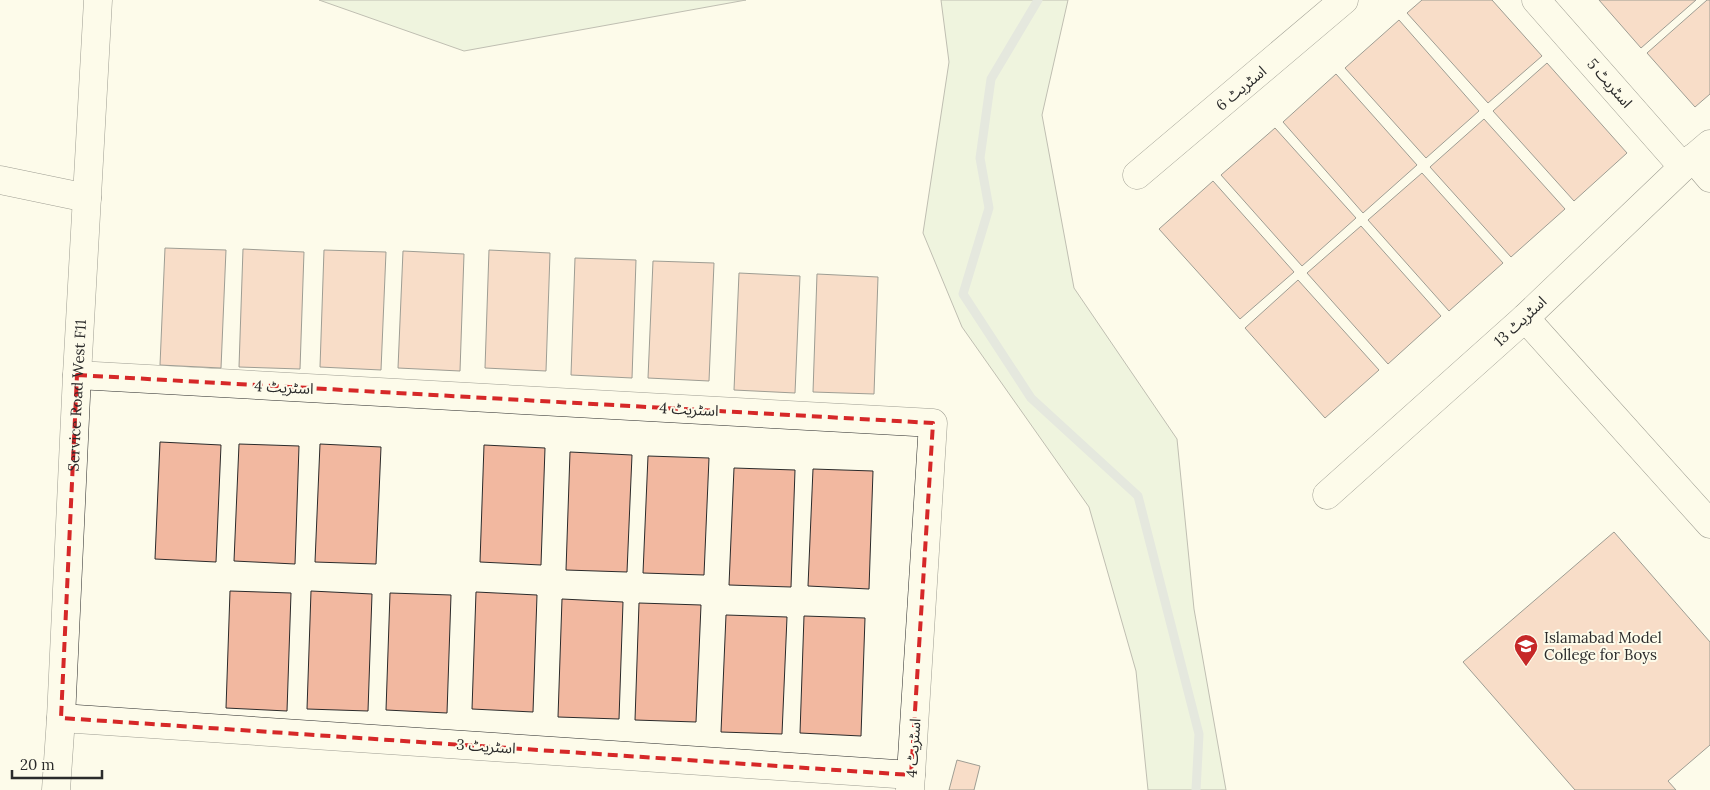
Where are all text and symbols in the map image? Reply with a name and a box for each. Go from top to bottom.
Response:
street label: اسٹریٹ 5 [1583,54,1637,112]
street label: اسٹریٹ 6 [1212,61,1270,115]
street label: اسٹریٹ 13 [1490,292,1550,350]
street label: Service Road West F11 [63,319,90,472]
street label: اسٹریٹ 4 [254,376,314,398]
street label: اسٹریٹ 4 [659,398,719,420]
place label: Islamabad Model College for Boys [1544,628,1662,664]
school or university icon: Islamabad Model College for Boys [1513,633,1539,667]
street label: اسٹریٹ 4 [901,718,925,778]
street label: اسٹریٹ 3 [456,734,516,758]
scale bar [12,748,102,780]
text: 20 m [20,755,55,774]

